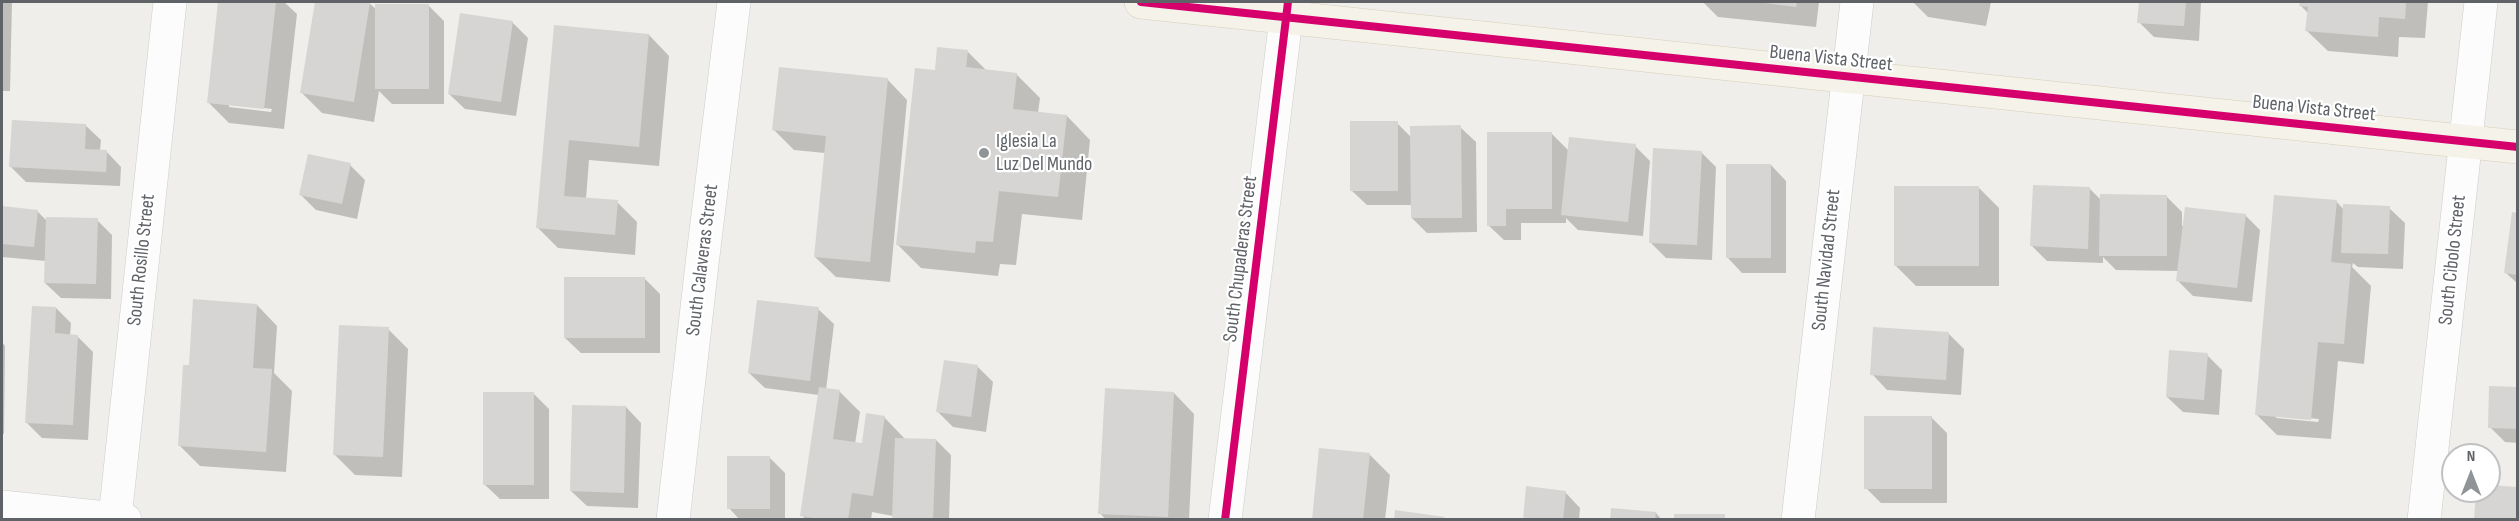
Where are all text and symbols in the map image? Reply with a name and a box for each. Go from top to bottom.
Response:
street label: Buena Vista Street [1768,41,1894,77]
street label: Buena Vista Street [2251,91,2377,127]
place label: Iglesia La Luz Del Mundo [996,130,1092,177]
marker: Iglesia La Luz Del Mundo [977,146,991,160]
street label: South Chupaderas Street [1219,174,1263,344]
street label: South Calaveras Street [682,183,724,337]
street label: South Navidad Street [1808,188,1846,332]
street label: South Rosillo Street [123,193,161,327]
street label: South Cibolo Street [2434,194,2472,326]
north arrow [2441,443,2501,503]
text: N [2467,447,2475,466]

